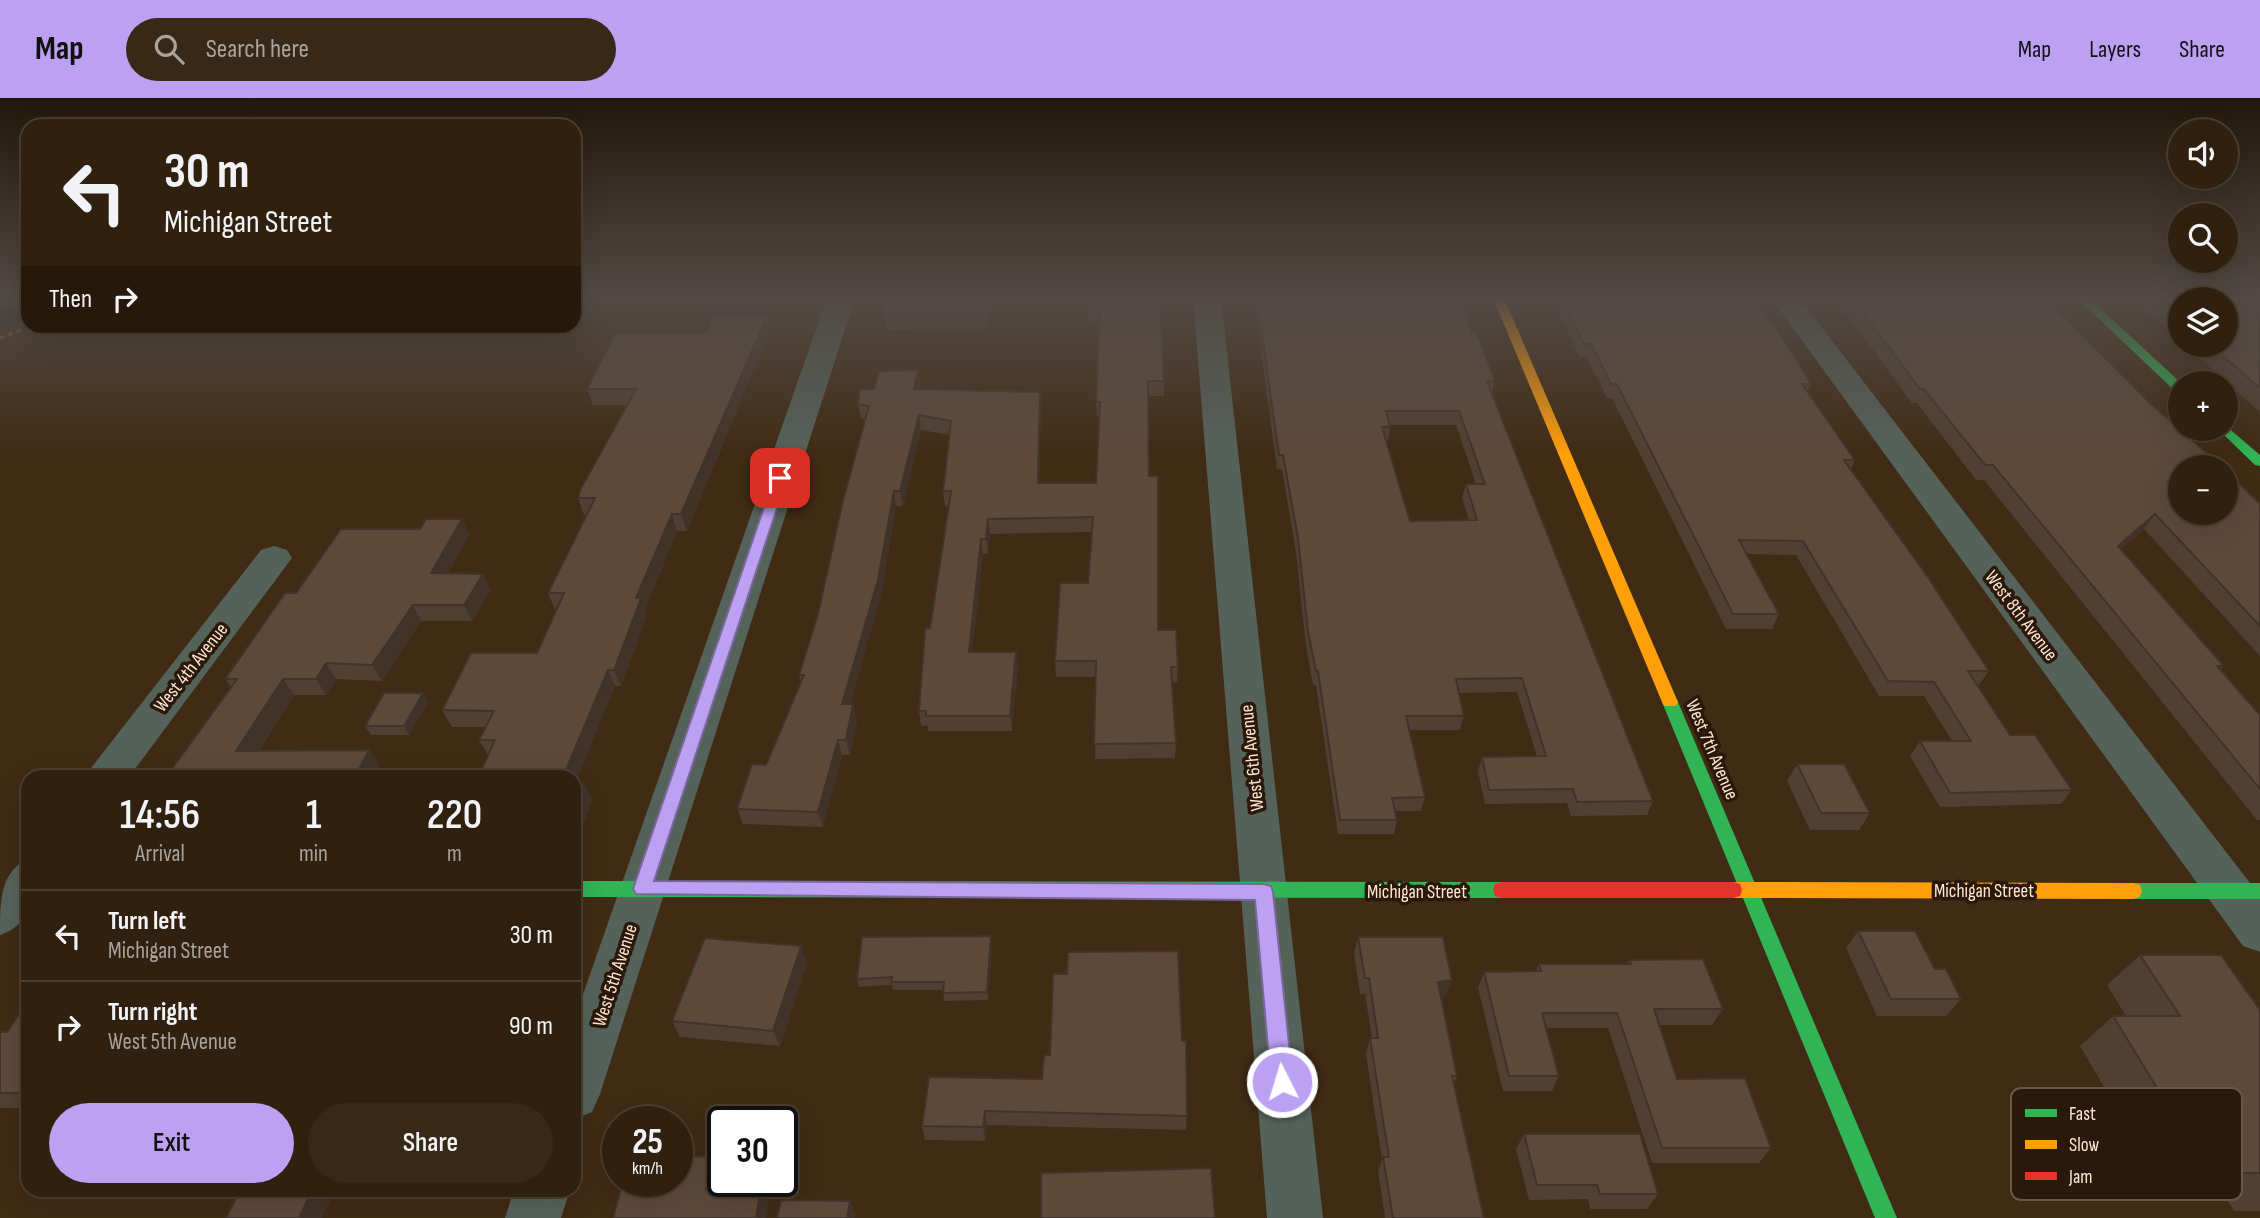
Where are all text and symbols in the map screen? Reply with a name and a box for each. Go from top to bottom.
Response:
search box [126,18,616,81]
text: Map [35,29,84,69]
icon: search [150,30,188,68]
text: Search here [206,34,309,65]
text: Map [2018,35,2051,64]
text: Layers [2089,35,2141,64]
text: Share [2179,35,2225,64]
map controls [2168,119,2238,525]
button: sound [2168,119,2238,189]
text: 30 m [164,143,249,202]
icon: left [49,147,140,238]
text: Michigan Street [164,203,332,242]
button: search [2168,203,2238,273]
icon: right [106,280,144,318]
text: Then [49,284,92,315]
button: layers [2168,287,2238,357]
button: + [2168,371,2238,441]
pin [750,448,810,508]
button: − [2168,455,2238,525]
icon: arrive [761,459,799,497]
street label: West 8th Avenue [1979,566,2062,666]
street label: West 4th Avenue [149,619,233,717]
street label: West 7th Avenue [1680,696,1743,803]
street label: West 6th Avenue [1235,703,1270,812]
text: 14:56 [120,790,200,841]
text: 1 [306,790,321,841]
text: 220 [427,790,482,841]
text: Arrival [135,840,185,868]
text: min [299,840,328,868]
text: m [447,840,462,868]
street label: Michigan Street [1934,880,2034,903]
street label: Michigan Street [1367,881,1467,904]
text: Turn left [108,906,186,937]
icon: left [49,917,87,955]
text: 30 m [510,920,553,951]
street label: West 5th Avenue [588,921,643,1030]
text: Michigan Street [108,937,229,965]
text: Turn right [108,997,197,1028]
icon: right [49,1008,87,1046]
text: 90 m [509,1011,553,1042]
text: West 5th Avenue [108,1028,237,1056]
position arrow [1245,1045,1319,1119]
legend [2011,1088,2242,1200]
button: Exit [49,1103,294,1183]
button: Share [308,1103,553,1183]
text: Fast [2069,1103,2096,1126]
speed limit sign: 30 [707,1106,798,1197]
text: 25 [632,1121,663,1164]
text: Slow [2069,1134,2099,1157]
text: km/h [632,1158,663,1179]
text: Jam [2068,1166,2092,1189]

